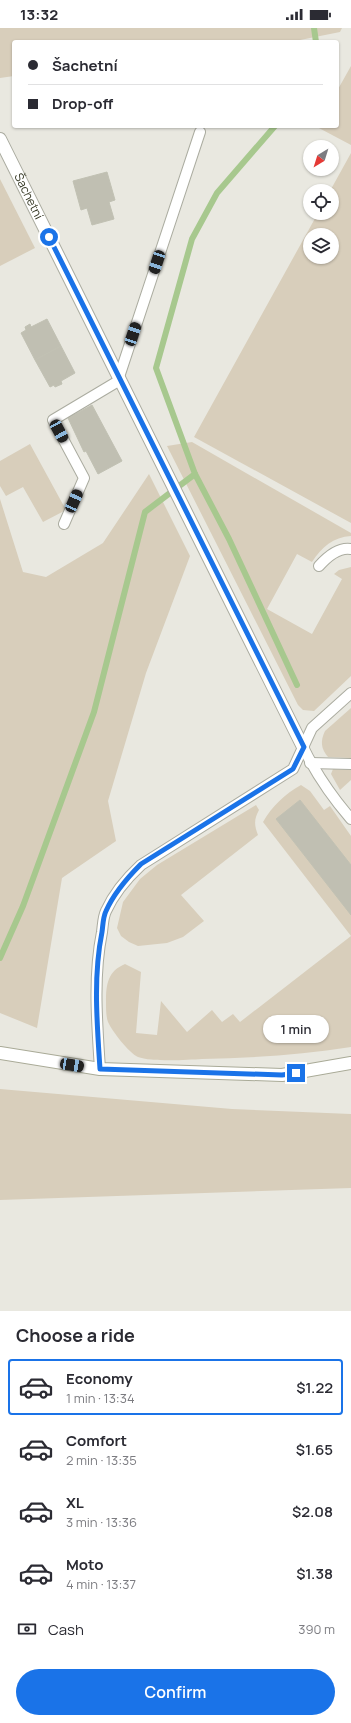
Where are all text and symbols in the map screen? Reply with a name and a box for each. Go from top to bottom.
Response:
text: 13:32 [20,4,58,25]
text: Šachetní [52,55,118,76]
text: Drop-off [52,93,113,114]
north arrow [303,140,339,176]
map controls [303,140,339,264]
street label: Šachetní [10,170,48,222]
button: locate [303,184,339,220]
route start [40,228,58,246]
button: layers [303,228,339,264]
car [148,249,166,275]
car [124,321,142,347]
car [48,418,70,444]
car [64,488,84,514]
callout: 1 min [263,1015,329,1043]
text: 1 min [281,1020,312,1038]
car [59,1057,85,1073]
route end [287,1064,305,1082]
text: Choose a ride [16,1323,135,1347]
text: Economy [66,1368,133,1389]
icon: car [18,1369,54,1405]
text: $1.22 [296,1377,333,1398]
text: 1 min · 13:34 [66,1389,135,1407]
text: Comfort [66,1430,127,1451]
icon: car [18,1431,54,1467]
text: $1.65 [296,1439,333,1460]
text: 2 min · 13:35 [66,1451,137,1469]
text: XL [66,1492,84,1513]
icon: car [18,1493,54,1529]
text: $2.08 [292,1501,333,1522]
text: 3 min · 13:36 [66,1513,137,1531]
text: Moto [66,1554,103,1575]
icon: car [18,1555,54,1591]
text: $1.38 [296,1563,333,1584]
text: 4 min · 13:37 [66,1575,136,1593]
icon: cash [16,1618,38,1640]
text: Cash [48,1619,84,1640]
text: 390 m [298,1620,335,1638]
button: Confirm [16,1669,335,1715]

